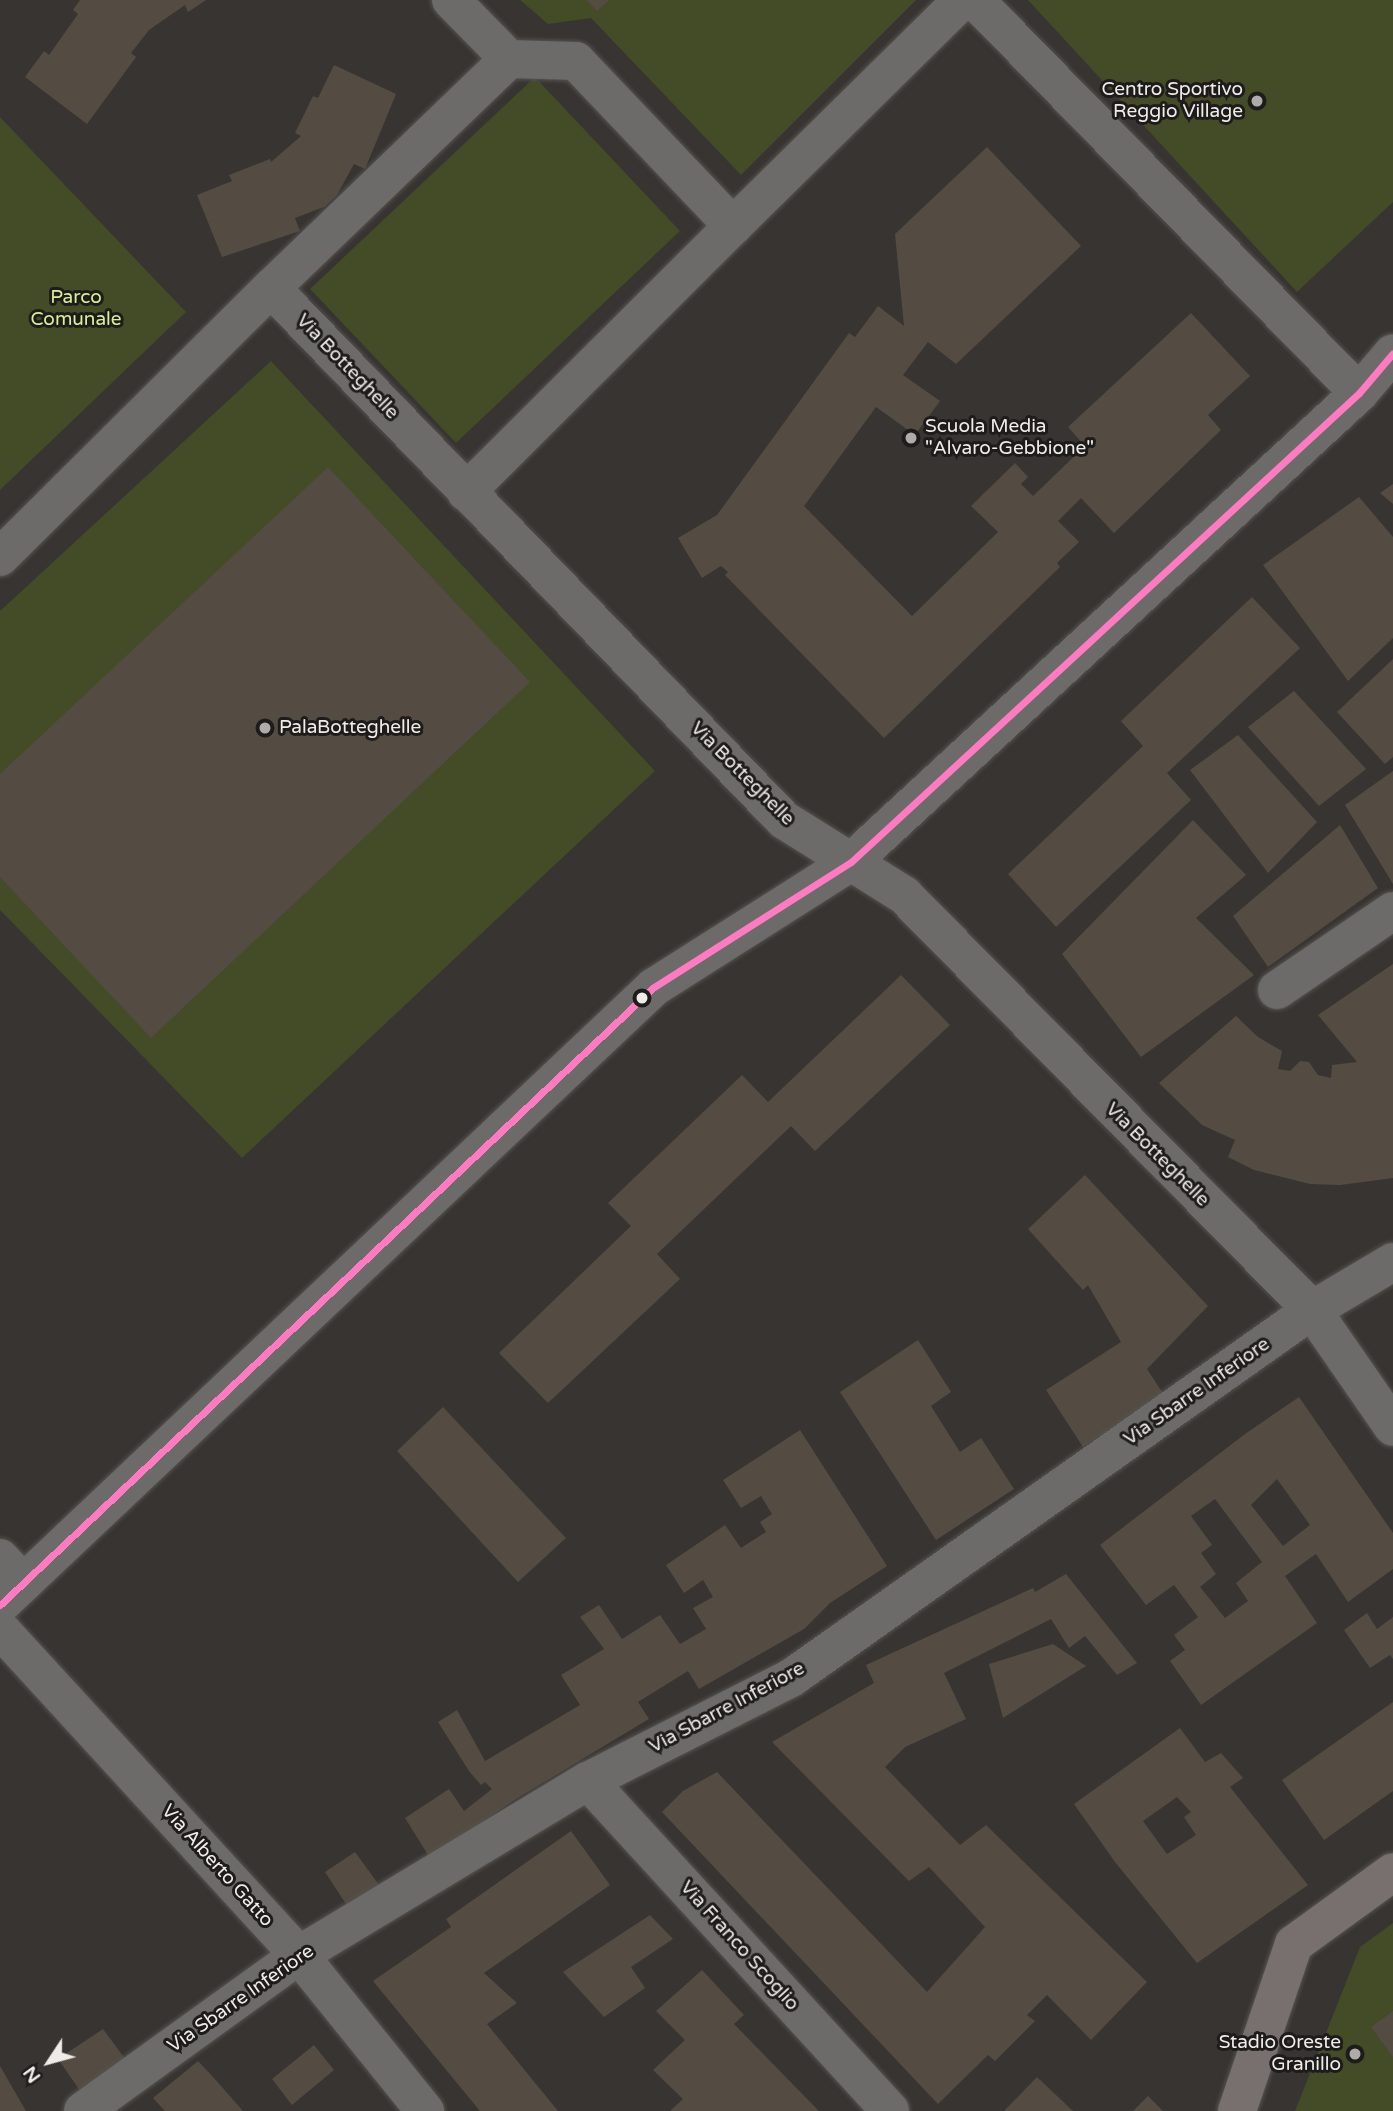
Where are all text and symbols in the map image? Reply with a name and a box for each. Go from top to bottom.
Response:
place label: Centro Sportivo Reggio Village [1101,79,1243,123]
marker: Centro Sportivo Reggio Village [1249,93,1265,109]
park label: Parco Comunale [30,287,122,331]
street label: Via Botteghelle [291,310,403,424]
place label: Scuola Media "Alvaro-Gebbione" [925,416,1094,460]
marker: Scuola Media "Alvaro-Gebbione" [903,430,919,446]
place label: PalaBotteghelle [279,717,421,739]
street label: Via Botteghelle [685,717,799,831]
marker: PalaBotteghelle [257,720,273,736]
unlabelled marker [635,991,649,1005]
street label: Via Botteghelle [1100,1098,1214,1212]
street label: Via Sbarre Inferiore [1120,1333,1274,1451]
street label: Via Sbarre Inferiore [645,1657,809,1759]
street label: Via Alberto Gatto [156,1800,278,1932]
street label: Via Franco Scoglio [675,1876,803,2016]
street label: Via Sbarre Inferiore [164,1940,318,2058]
north arrow [14,2027,84,2097]
place label: Stadio Oreste Granillo [1219,2032,1341,2076]
marker: Stadio Oreste Granillo [1347,2046,1363,2062]
text: N [19,2062,45,2087]

